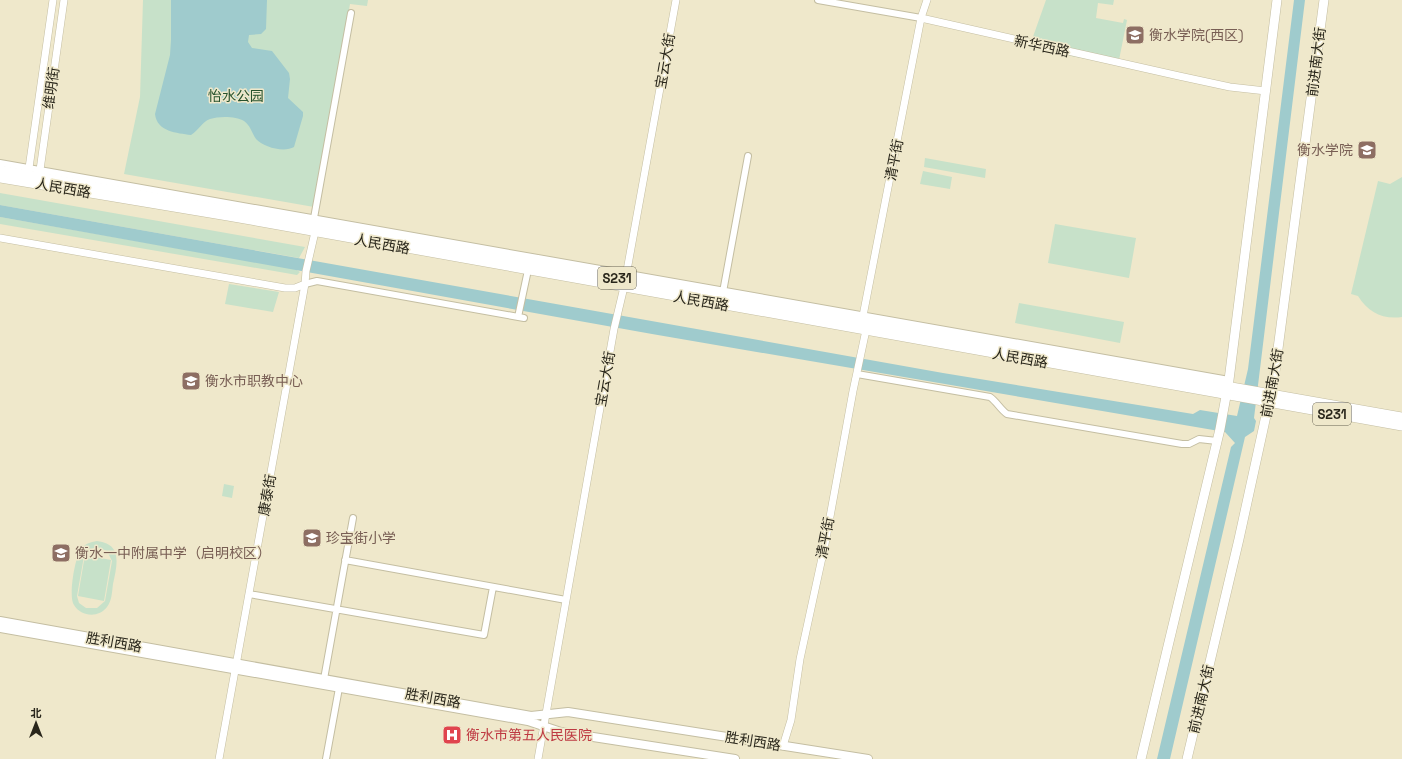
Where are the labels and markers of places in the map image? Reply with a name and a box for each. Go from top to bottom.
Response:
school or university icon: 衡水学院(西区) [1124,24,1146,46]
place label: 衡水学院(西区) [1149,26,1244,44]
school or university icon: 衡水学院 [1356,139,1378,161]
place label: 衡水学院 [1297,141,1353,159]
school or university icon: 衡水市职教中心 [180,370,202,392]
place label: 衡水市职教中心 [205,372,303,390]
school or university icon: 珍宝街小学 [301,527,323,549]
place label: 珍宝街小学 [326,529,396,547]
school or university icon: 衡水一中附属中学（启明校区） [50,542,72,564]
place label: 衡水一中附属中学（启明校区） [75,544,271,562]
hospital icon: 衡水市第五人民医院 [441,724,463,746]
place label: 衡水市第五人民医院 [466,726,592,744]

